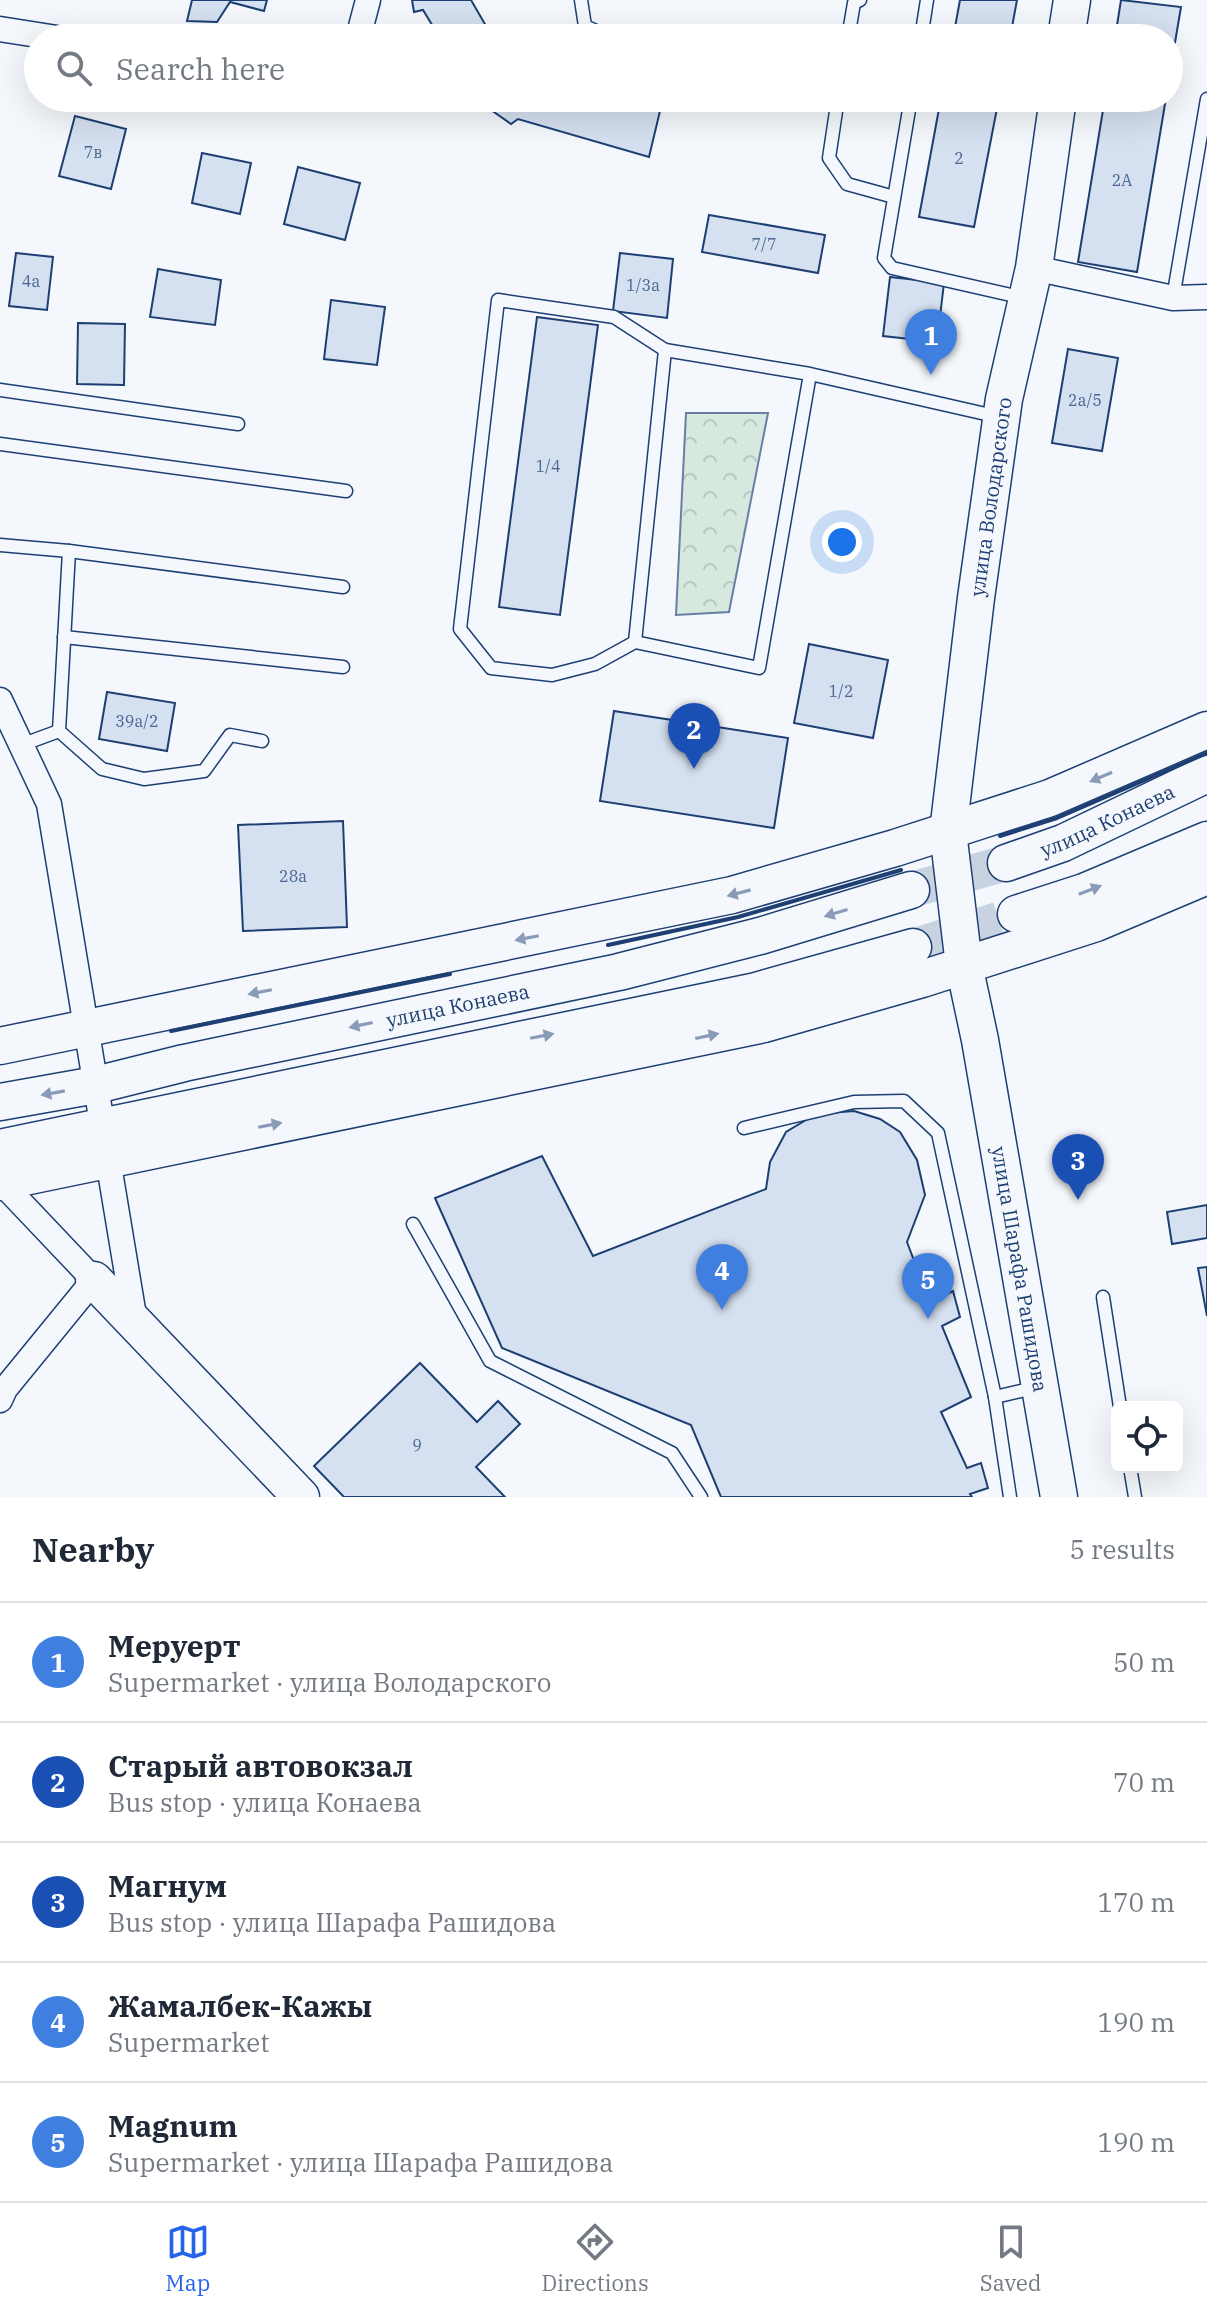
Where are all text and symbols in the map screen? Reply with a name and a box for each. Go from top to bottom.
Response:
search box [24,24,1183,112]
icon: search [52,46,96,90]
text: Search here [116,49,285,88]
house number: 7в [84,142,102,162]
house number: 2 [954,148,964,168]
house number: 2А [1112,170,1132,190]
house number: 7/7 [751,234,777,254]
house number: 4а [22,271,40,291]
house number: 1/3а [626,275,660,295]
pin: 1 [905,309,957,375]
house number: 2а/5 [1068,390,1102,410]
street label: улица Володарского [963,395,1018,598]
house number: 1/4 [535,456,561,476]
your location [822,522,862,562]
house number: 1/2 [828,681,854,701]
pin: 2 [668,703,720,769]
house number: 39а/2 [115,711,159,731]
one-way arrow [1089,770,1113,783]
street label: улица Конаева [1037,777,1179,863]
house number: 28а [279,866,307,886]
one-way arrow [1078,883,1102,896]
one-way arrow [726,887,751,899]
one-way arrow [824,907,848,920]
one-way arrow [514,932,539,945]
street label: улица Конаева [384,977,532,1033]
one-way arrow [247,986,272,999]
one-way arrow [348,1019,373,1032]
one-way arrow [694,1029,719,1042]
one-way arrow [530,1030,555,1042]
one-way arrow [40,1087,65,1100]
one-way arrow [257,1119,282,1131]
pin: 3 [1052,1134,1104,1200]
street label: улица Шарафа Рашидова [986,1144,1055,1394]
pin: 4 [696,1244,748,1310]
pin: 5 [902,1253,954,1319]
map controls [1111,1401,1183,1473]
button: locate [1111,1401,1183,1473]
house number: 9 [412,1435,422,1455]
text: Nearby [32,1527,154,1571]
text: 5 results [1069,1532,1175,1566]
text: Меруерт [108,1626,241,1665]
text: 1 [50,1645,66,1679]
text: 50 m [1113,1645,1175,1679]
text: Supermarket · улица Володарского [108,1665,551,1699]
text: Старый автовокзал [108,1746,413,1785]
text: 2 [50,1765,66,1799]
text: 70 m [1113,1765,1175,1799]
text: Bus stop · улица Конаева [108,1785,422,1819]
text: Магнум [108,1866,227,1905]
text: 3 [50,1885,66,1919]
text: 170 m [1097,1885,1175,1919]
text: Bus stop · улица Шарафа Рашидова [108,1905,556,1939]
text: Жамалбек-Кажы [108,1986,372,2025]
text: 4 [50,2005,66,2039]
text: 190 m [1097,2005,1175,2039]
text: Supermarket [108,2025,269,2059]
text: Magnum [108,2106,238,2145]
text: 5 [50,2125,66,2159]
text: 190 m [1097,2125,1175,2159]
text: Supermarket · улица Шарафа Рашидова [108,2145,613,2179]
tab: Map [166,2220,210,2297]
tab: Directions [541,2220,649,2297]
tab: Saved [980,2220,1041,2297]

